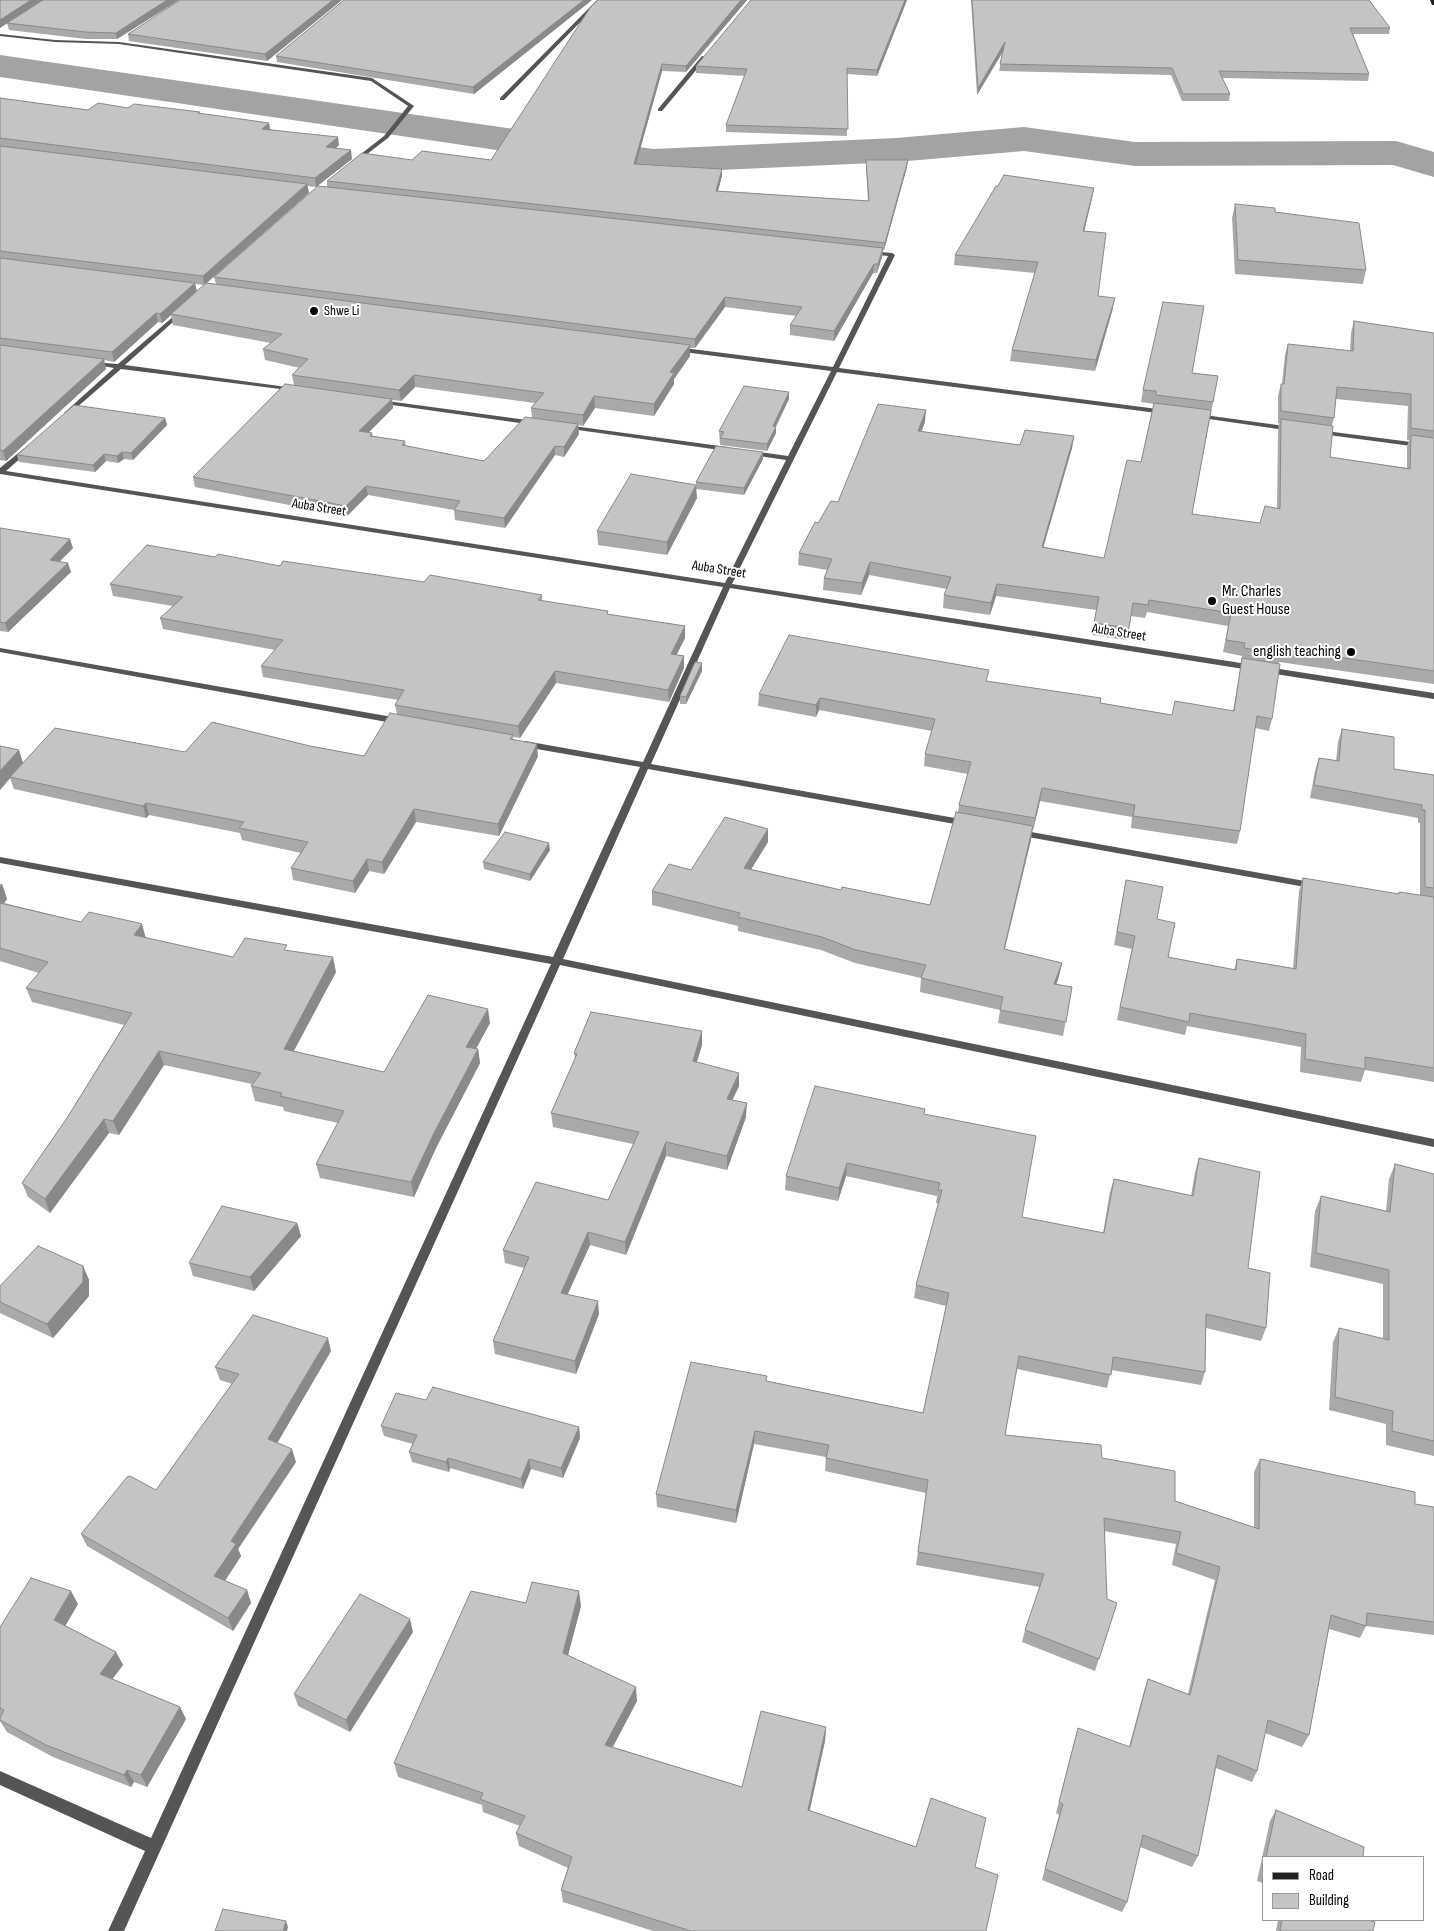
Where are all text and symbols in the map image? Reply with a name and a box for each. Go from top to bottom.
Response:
place label: Shwe Li [324,303,359,319]
marker: Shwe Li [308,305,320,317]
street label: Auba Street [291,495,347,521]
street label: Auba Street [691,557,747,583]
place label: Mr. Charles Guest House [1222,582,1290,620]
marker: Mr. Charles Guest House [1206,595,1218,607]
street label: Auba Street [1091,620,1147,646]
place label: english teaching [1253,642,1341,662]
marker: english teaching [1345,646,1357,658]
legend [1262,1856,1424,1921]
text: Road [1309,1866,1334,1885]
text: Building [1309,1891,1349,1910]

